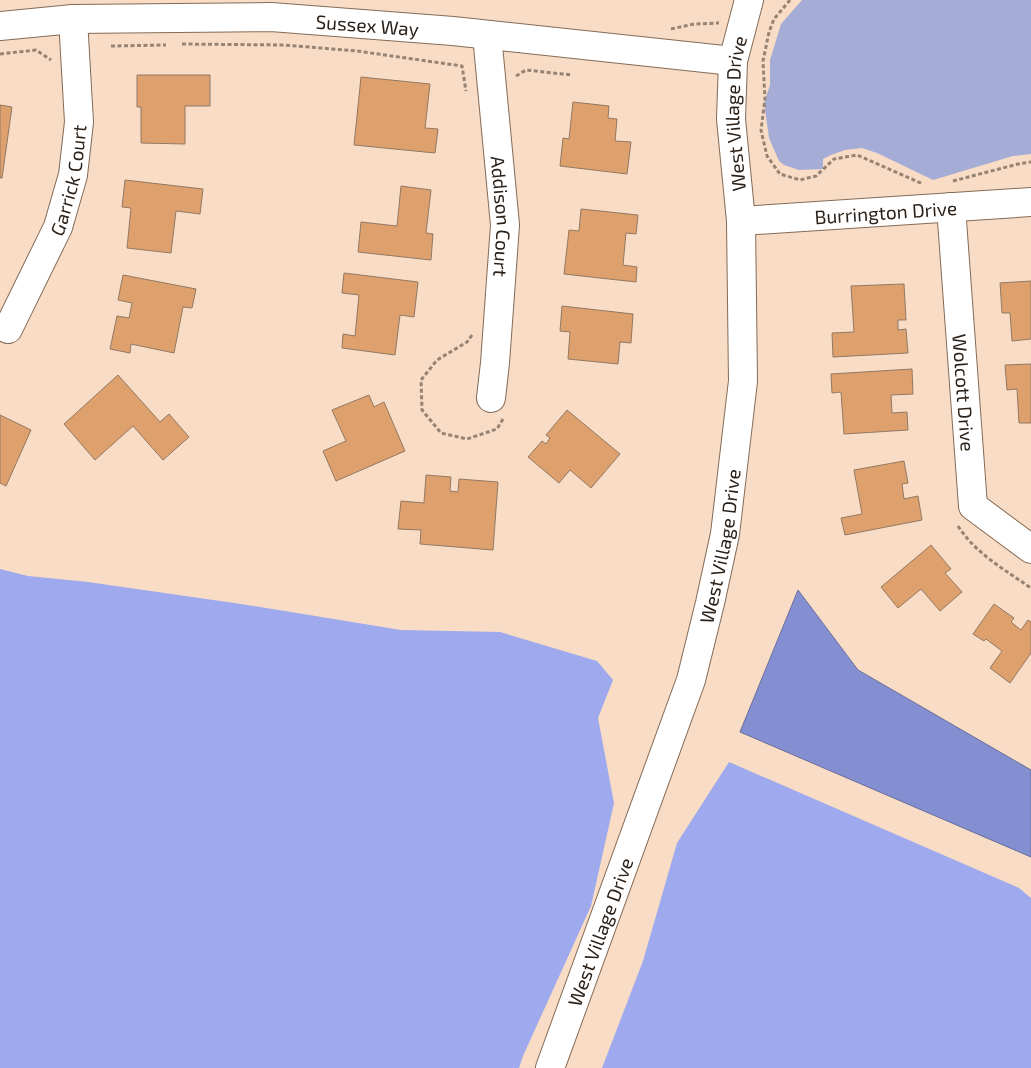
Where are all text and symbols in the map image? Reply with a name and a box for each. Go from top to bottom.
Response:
street label: Sussex Way [315,9,420,40]
street label: West Village Drive [719,33,751,192]
street label: Garrick Court [44,123,90,239]
street label: Addison Court [487,155,516,278]
street label: Burrington Drive [814,195,958,228]
street label: Wolcott Drive [949,333,980,452]
street label: West Village Drive [694,467,744,626]
street label: West Village Drive [562,854,637,1009]

